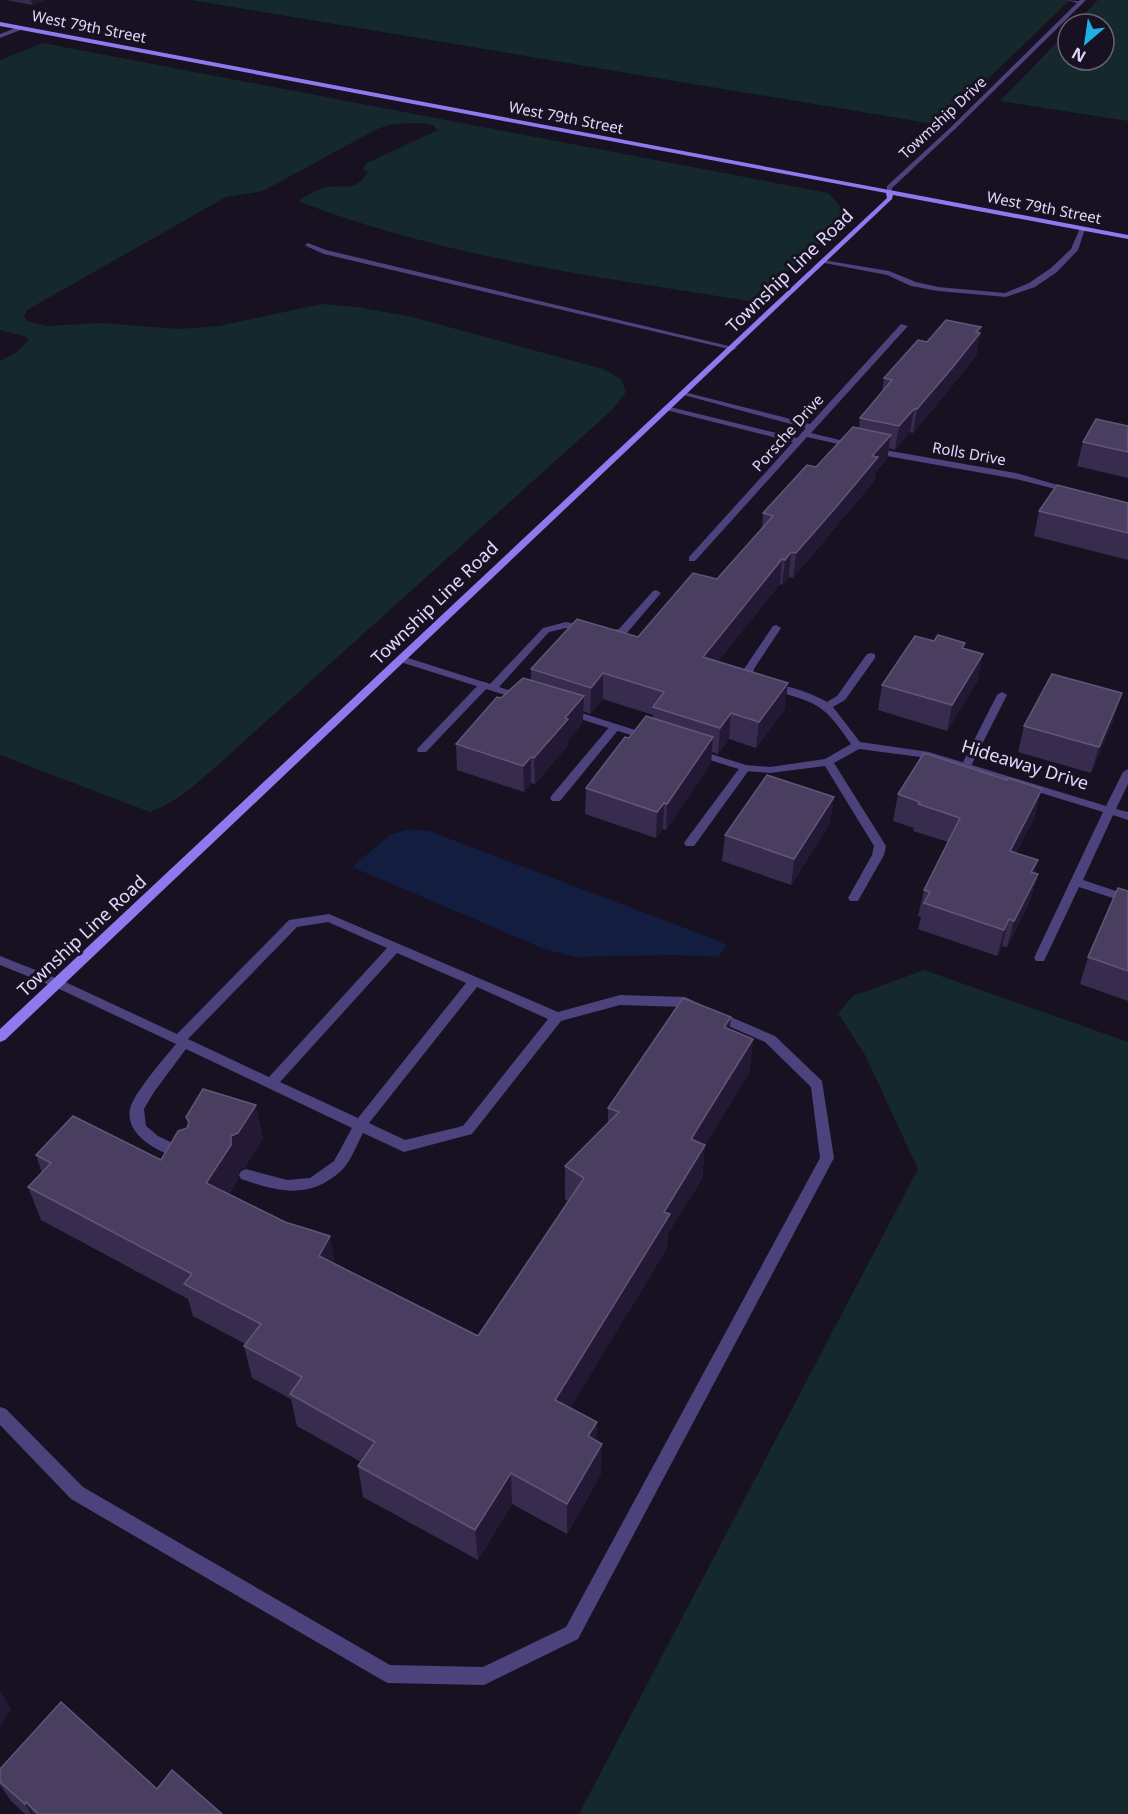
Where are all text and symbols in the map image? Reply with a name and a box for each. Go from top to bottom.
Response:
street label: West 79th Street [30,5,149,47]
north arrow [1056,12,1116,72]
text: N [1068,42,1090,68]
street label: Towmship Drive [894,72,990,163]
street label: West 79th Street [507,96,626,138]
street label: West 79th Street [985,186,1104,228]
street label: Township Line Road [721,203,858,337]
street label: Porsche Drive [747,389,827,475]
street label: Rolls Drive [931,437,1008,469]
street label: Township Line Road [366,535,503,669]
street label: Hideaway Drive [959,733,1092,795]
street label: Township Line Road [12,869,151,1001]

